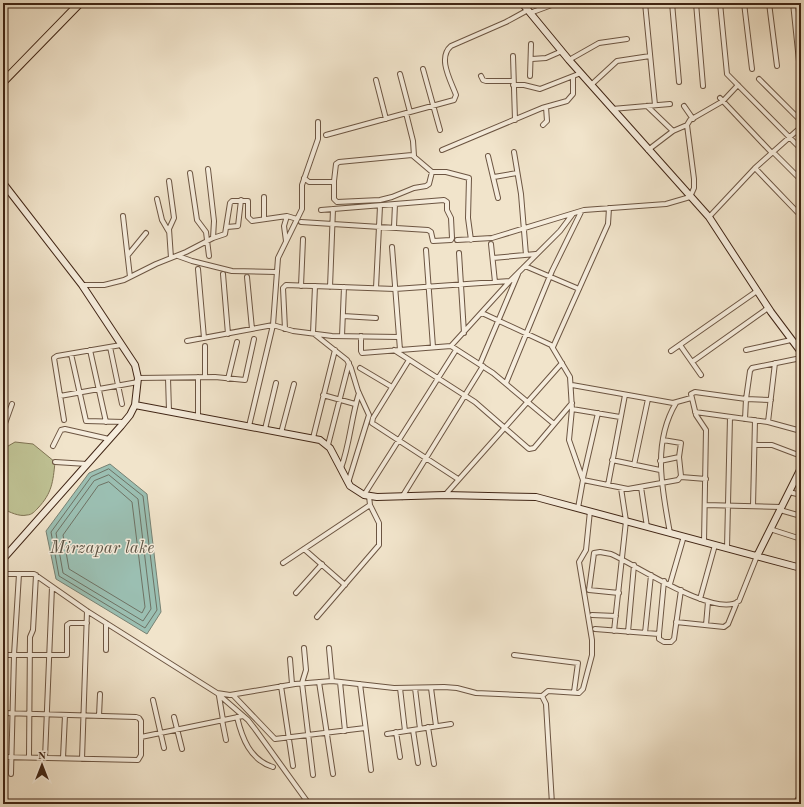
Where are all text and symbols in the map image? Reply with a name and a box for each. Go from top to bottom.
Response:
water label: Mirzapar lake [49,540,154,557]
north arrow [22,745,62,785]
text: N [38,751,47,762]

